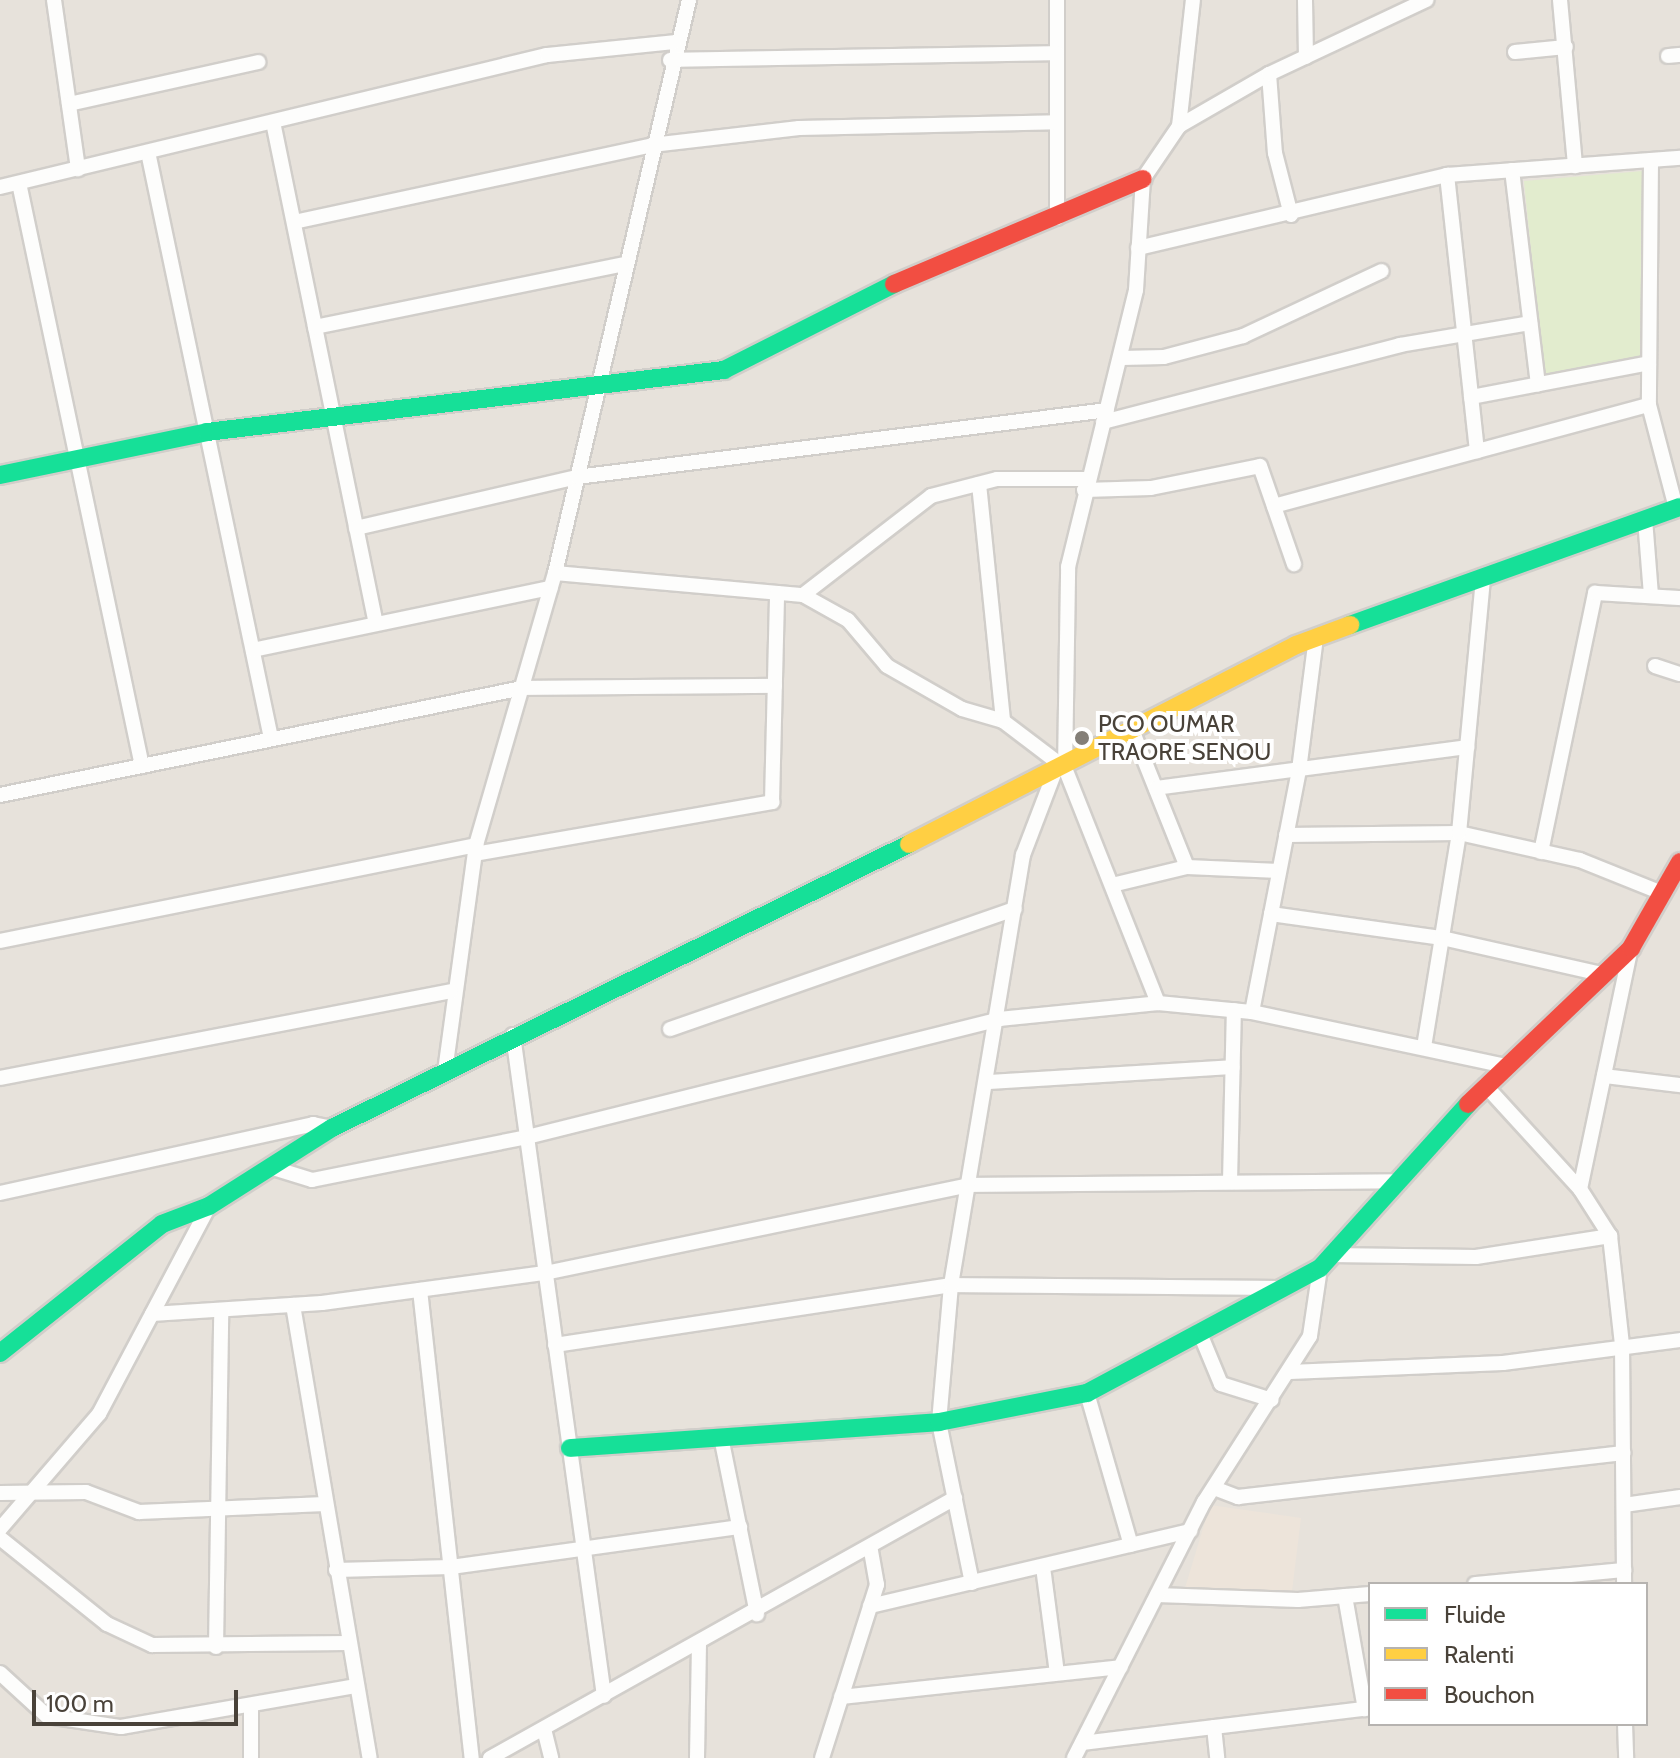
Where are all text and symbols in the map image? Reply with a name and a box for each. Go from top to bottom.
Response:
place label: PCO OUMAR TRAORE SENOU [1098,710,1271,766]
marker: PCO OUMAR TRAORE SENOU [1073,729,1091,747]
legend [1368,1582,1648,1726]
text: Fluide [1444,1600,1506,1629]
text: Ralenti [1444,1640,1514,1669]
scale bar [36,1674,242,1724]
text: Bouchon [1444,1680,1535,1709]
text: 100 m [46,1689,114,1718]

